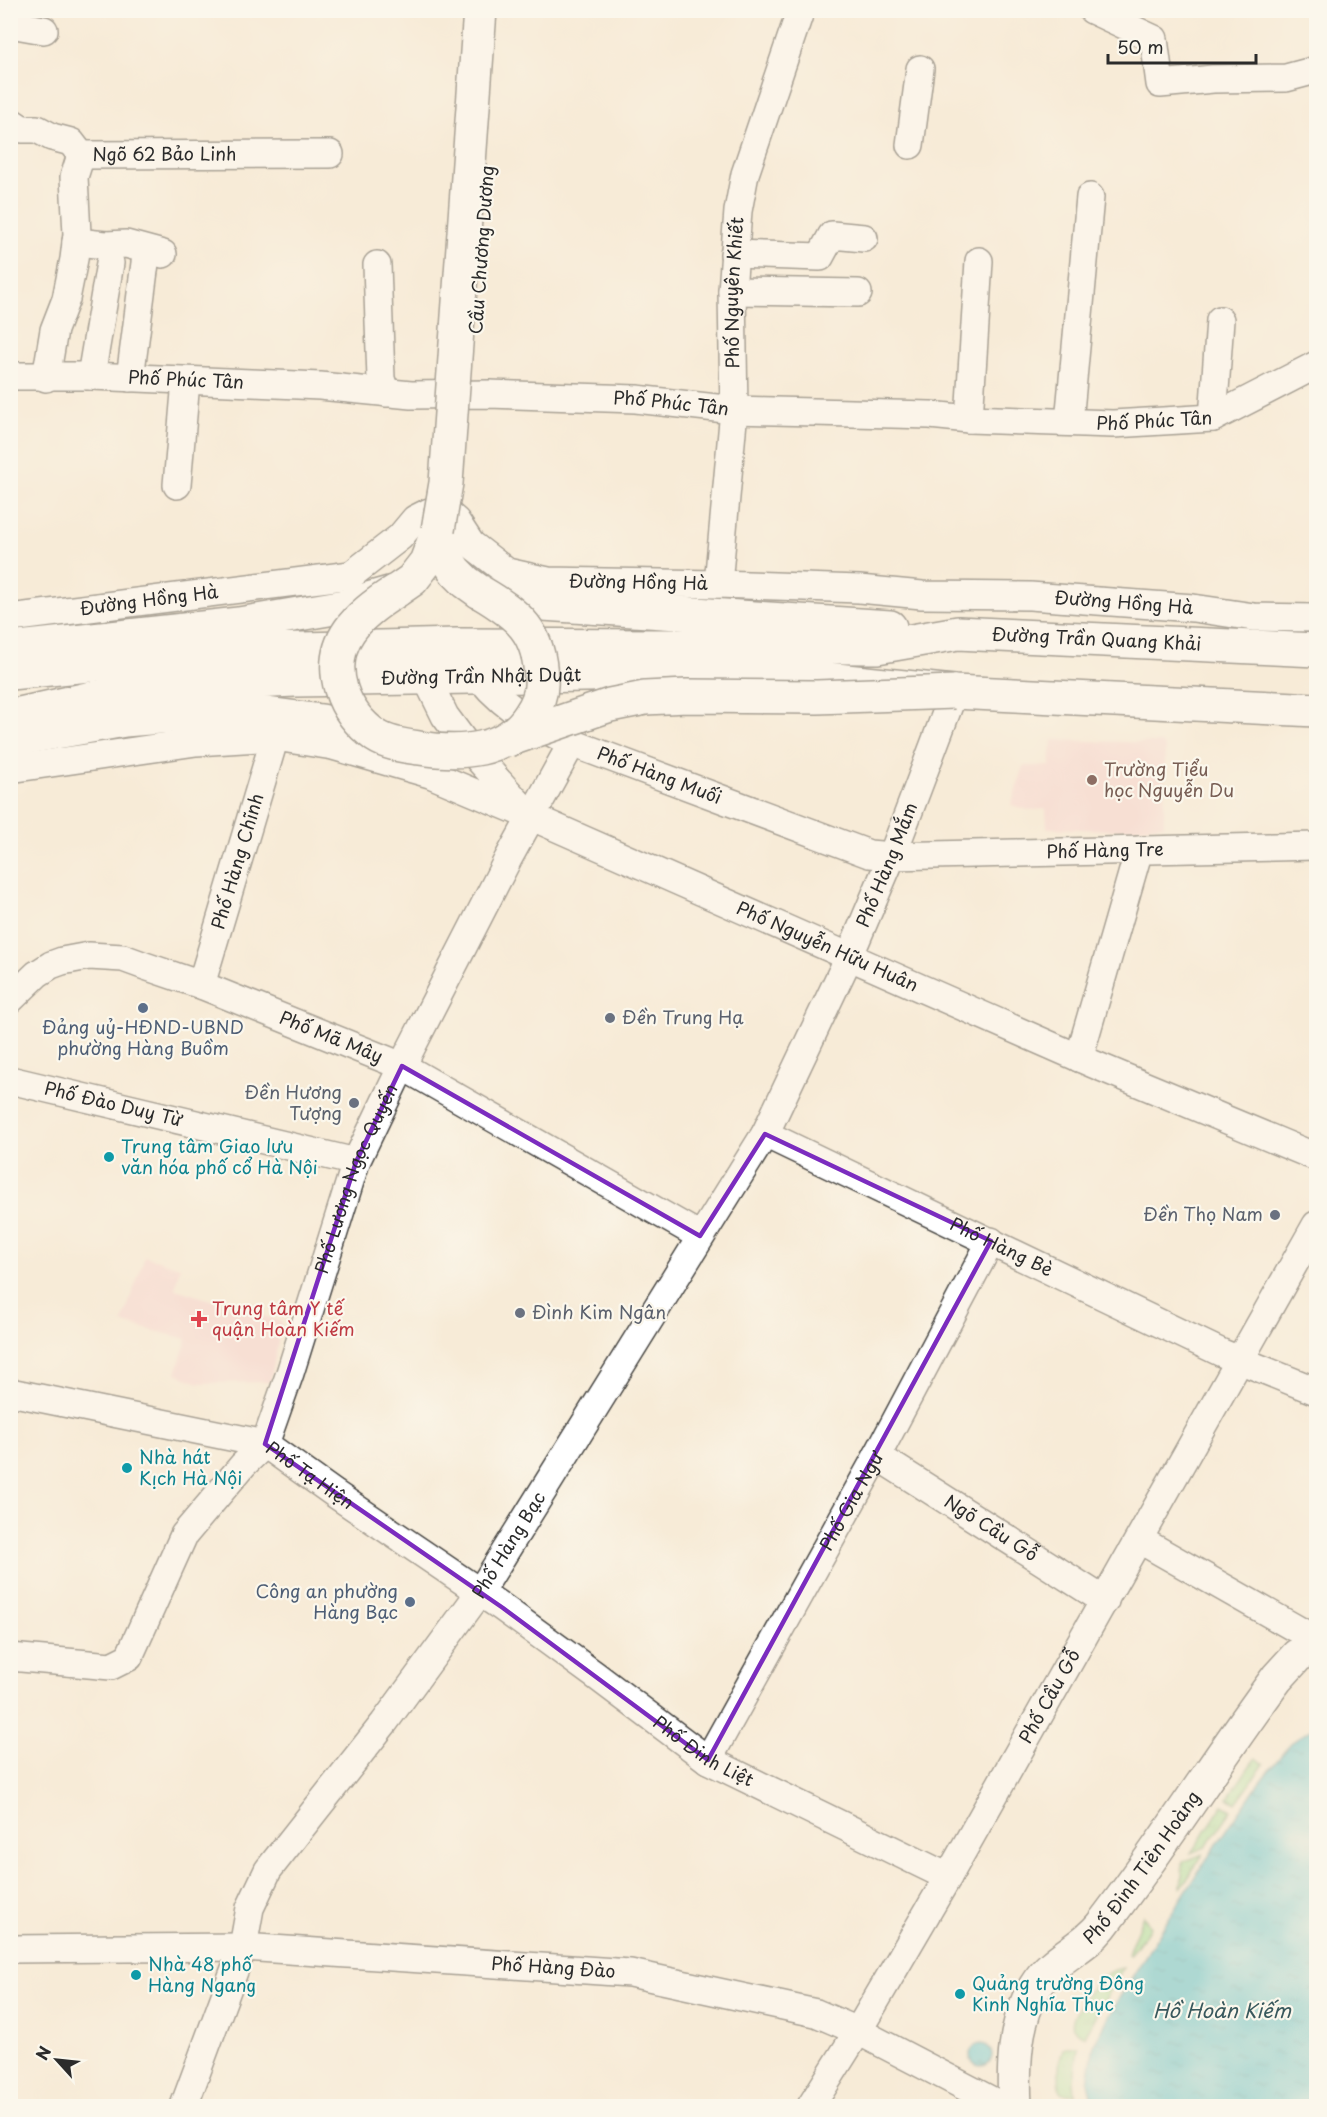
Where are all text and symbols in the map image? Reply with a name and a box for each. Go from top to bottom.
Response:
scale bar [1108,27,1256,65]
text: 50 m [1117,33,1164,60]
street label: Ngõ 62 Bảo Linh [93,139,237,167]
street label: Cầu Chương Dương [461,165,500,335]
street label: Phố Nguyên Khiết [717,216,750,369]
street label: Phố Phúc Tân [127,363,245,395]
street label: Phố Phúc Tân [613,383,730,421]
street label: Phố Phúc Tân [1096,403,1213,436]
street label: Đường Hồng Hà [569,566,709,596]
street label: Đường Hồng Hà [78,577,220,621]
street label: Đường Hồng Hà [1054,583,1195,620]
street label: Đường Trần Quang Khải [991,620,1202,657]
street label: Đường Trần Nhật Duật [381,660,581,691]
street label: Phố Hàng Muối [594,739,726,810]
place label: Trường Tiểu học Nguyễn Du [1104,755,1234,803]
marker: Trường Tiểu học Nguyễn Du [1085,773,1099,787]
street label: Phố Hàng Chĩnh [203,790,269,932]
street label: Phố Hàng Mắm [848,798,923,931]
street label: Phố Hàng Tre [1046,835,1164,864]
street label: Phố Nguyễn Hữu Huân [733,894,923,997]
marker: Đảng uỷ-HĐND-UBND phường Hàng Buồm [136,1001,150,1015]
street label: Phố Mã Mây [276,1003,387,1069]
place label: Đền Trung Hạ [622,1003,744,1030]
marker: Đền Trung Hạ [603,1011,617,1025]
place label: Đảng uỷ-HĐND-UBND phường Hàng Buồm [42,1013,244,1061]
street label: Phố Đào Duy Từ [42,1074,186,1133]
place label: Đền Hương Tượng [245,1078,342,1126]
street label: Phố Lương Ngọc Quyến [307,1079,404,1277]
marker: Đền Hương Tượng [347,1096,361,1110]
place label: Trung tâm Giao lưu văn hóa phố cổ Hà Nội [121,1132,318,1180]
marker: Trung tâm Giao lưu văn hóa phố cổ Hà Nội [102,1150,116,1164]
place label: Đền Thọ Nam [1143,1200,1263,1227]
marker: Đền Thọ Nam [1268,1208,1282,1222]
street label: Phố Hàng Bè [946,1210,1058,1282]
place label: Trung tâm Y tế quận Hoàn Kiếm [212,1294,355,1342]
place label: Đình Kim Ngân [532,1298,667,1325]
marker: Đình Kim Ngân [513,1306,527,1320]
marker: Trung tâm Y tế quận Hoàn Kiếm [190,1310,208,1328]
street label: Phố Tạ Hiện [261,1434,360,1515]
place label: Nhà hát Kịch Hà Nội [139,1443,242,1491]
street label: Phố Gia Ngư [812,1445,890,1555]
marker: Nhà hát Kịch Hà Nội [120,1461,134,1475]
street label: Phố Hàng Bạc [464,1486,551,1603]
street label: Ngõ Cầu Gỗ [940,1487,1044,1567]
place label: Công an phường Hàng Bạc [256,1577,398,1625]
marker: Công an phường Hàng Bạc [403,1595,417,1609]
street label: Phố Cầu Gỗ [1011,1644,1086,1748]
street label: Phố Đinh Liệt [648,1708,759,1792]
street label: Phố Đinh Tiên Hoàng [1076,1785,1206,1950]
street label: Phố Hàng Đào [490,1949,616,1984]
place label: Nhà 48 phố Hàng Ngang [148,1950,256,1998]
marker: Nhà 48 phố Hàng Ngang [129,1968,143,1982]
place label: Quảng trường Đông Kinh Nghĩa Thục [972,1969,1144,2017]
marker: Quảng trường Đông Kinh Nghĩa Thục [953,1987,967,2001]
water label: Hồ Hoàn Kiếm [1153,1995,1292,2025]
north arrow [27,2030,87,2090]
text: N [29,2042,56,2064]

